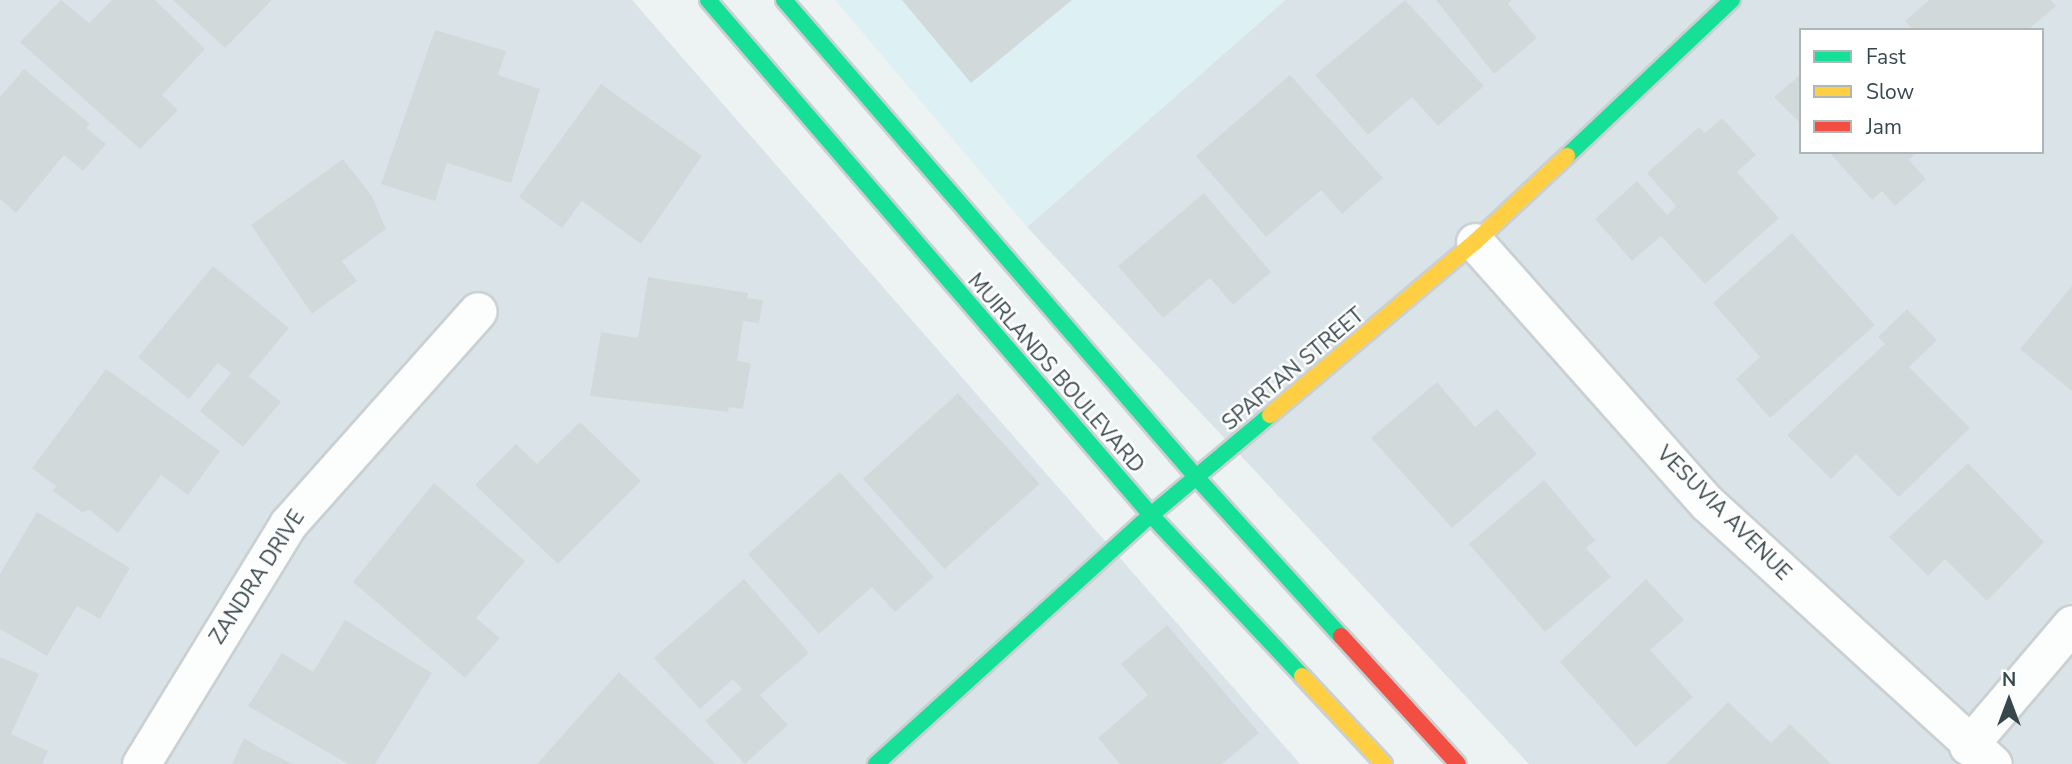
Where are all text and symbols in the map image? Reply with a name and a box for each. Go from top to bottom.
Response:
legend [1799,28,2044,154]
text: Fast [1866,43,1906,71]
text: Slow [1866,78,1914,106]
text: Jam [1866,113,1902,141]
street label: MUIRLANDS BOULEVARD [963,268,1149,478]
street label: SPARTAN STREET [1217,302,1369,436]
street label: VESUVIA AVENUE [1652,441,1796,585]
street label: ZANDRA DRIVE [204,505,310,649]
north arrow [1974,666,2044,736]
text: N [2002,667,2016,693]

